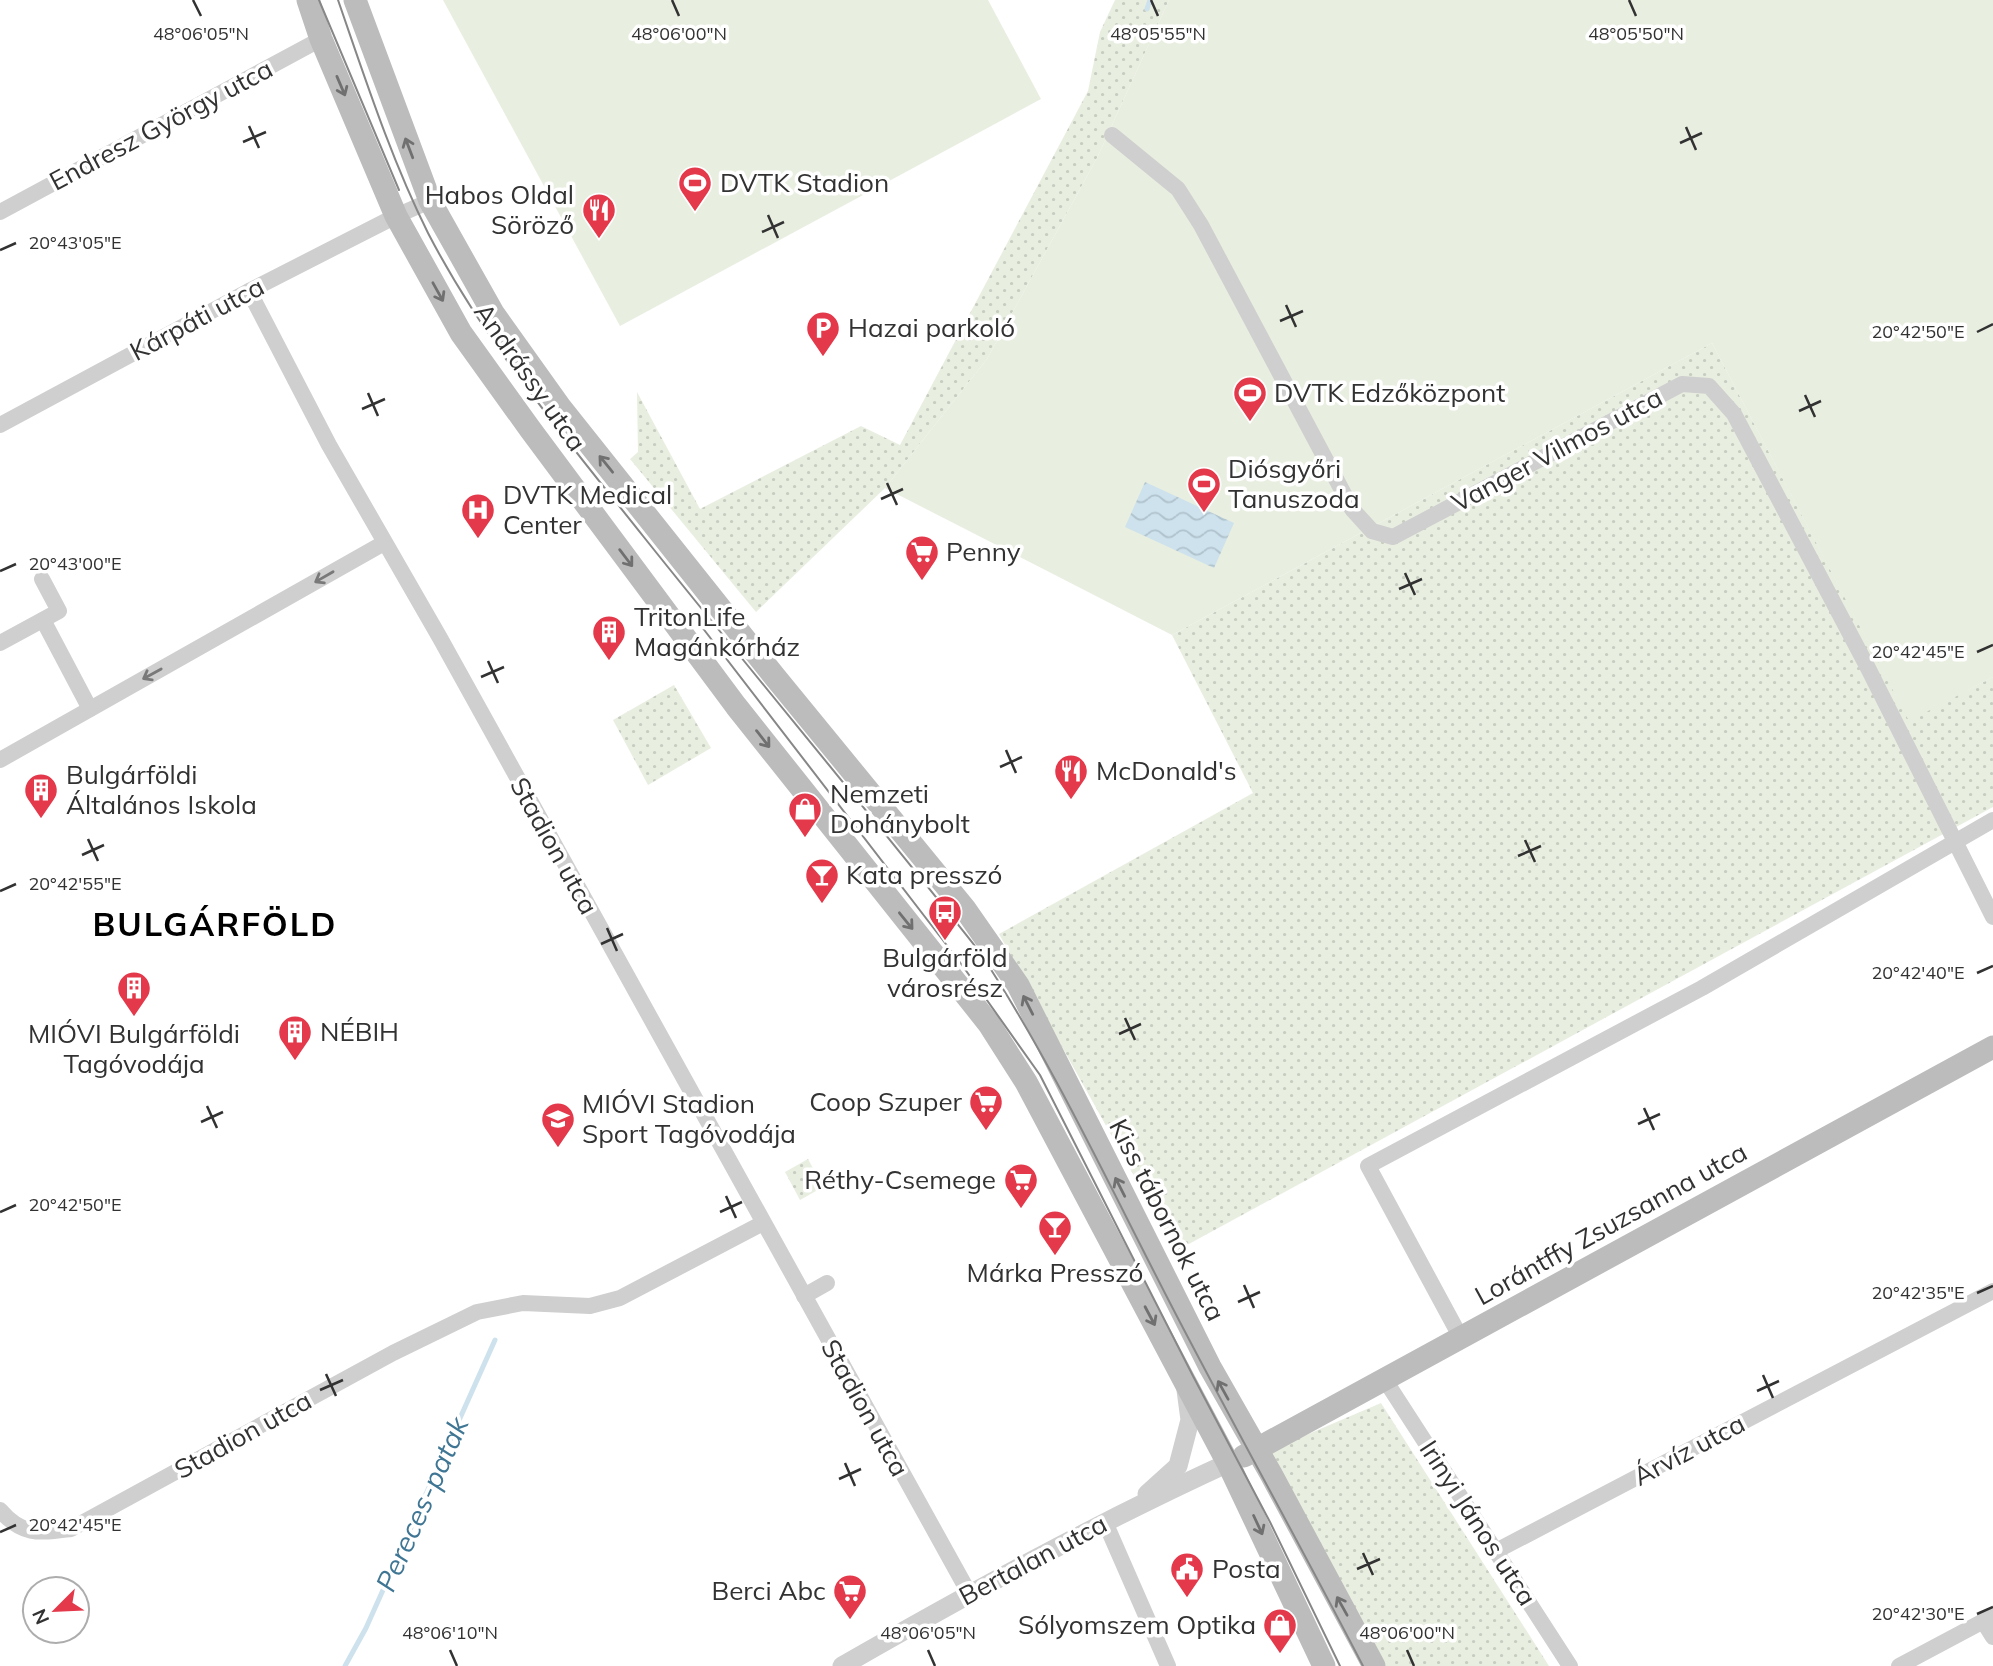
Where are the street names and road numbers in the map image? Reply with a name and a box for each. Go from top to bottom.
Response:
street label: Endresz György utca [44,52,278,197]
street label: Kárpáti utca [124,269,269,368]
street label: Andrássy utca [467,296,594,457]
street label: Vanger Vilmos utca [1446,380,1668,519]
street label: Stadion utca [503,771,606,920]
street label: Kiss tábornok utca [1102,1113,1233,1326]
street label: Lorántffy Zsuzsanna utca [1469,1135,1753,1312]
street label: Stadion utca [814,1333,917,1482]
street label: Stadion utca [168,1383,317,1486]
street label: Árvíz utca [1627,1406,1750,1493]
street label: Irinyi János utca [1413,1434,1544,1612]
street label: Bertalan utca [953,1507,1112,1612]

